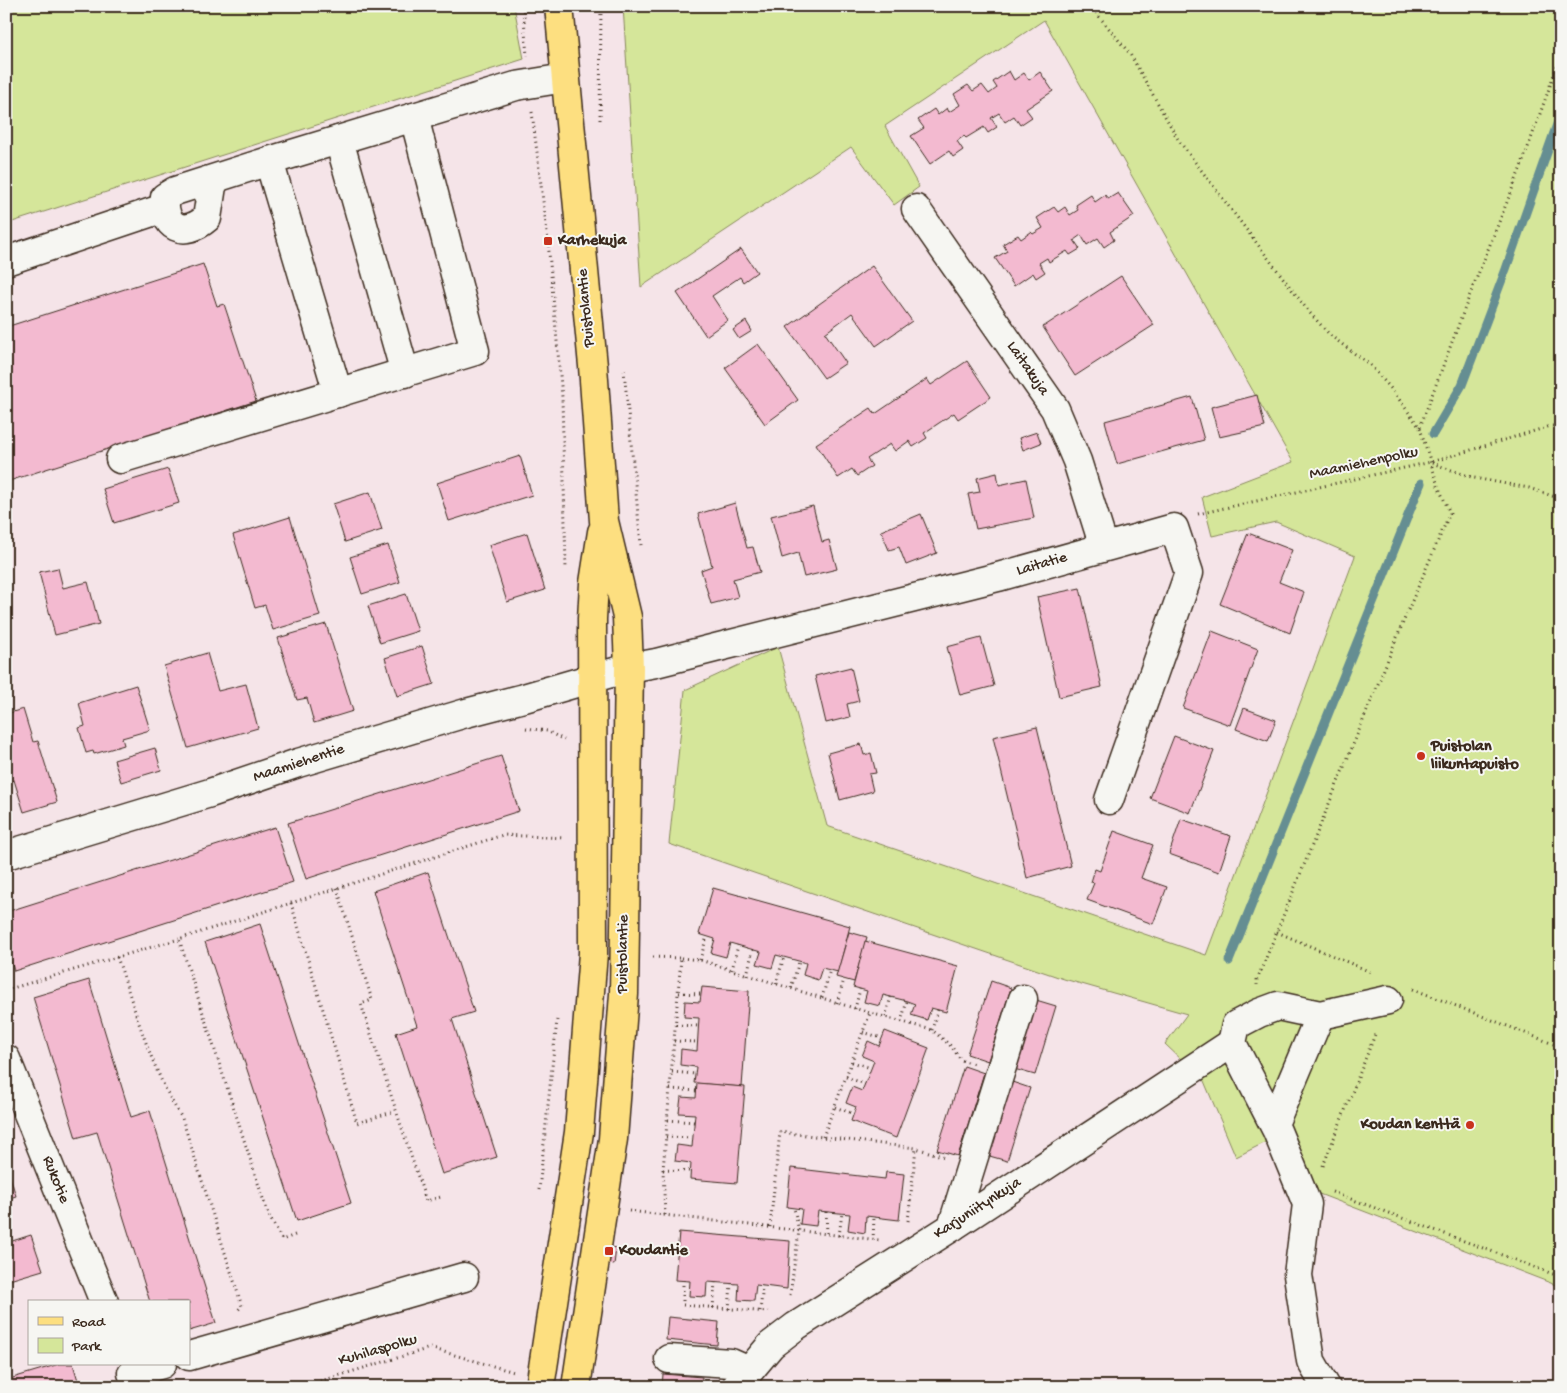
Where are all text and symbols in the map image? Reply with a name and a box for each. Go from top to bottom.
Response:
place label: Karhekuja [557,232,628,251]
marker: Karhekuja [542,235,554,247]
street label: Puistolantie [574,267,600,349]
street label: Laitakuja [1001,338,1053,401]
street label: Maamiehenpolku [1308,443,1421,485]
street label: Laitatie [1014,549,1070,581]
place label: Puistolan liikuntapuisto [1430,738,1519,775]
street label: Maamiehentie [251,740,348,788]
marker: Puistolan liikuntapuisto [1415,750,1427,762]
street label: Puistolantie [614,914,634,995]
place label: Koudan kenttä [1360,1116,1461,1135]
marker: Koudan kenttä [1464,1119,1476,1131]
street label: Rukotie [37,1153,73,1207]
street label: Karjuniitynkuja [931,1173,1026,1244]
place label: Koudantie [618,1242,688,1261]
marker: Koudantie [603,1245,615,1257]
legend [28,1300,190,1366]
text: Road [72,1314,106,1332]
street label: Kuhilaspolku [336,1331,420,1371]
text: Park [71,1338,102,1356]

